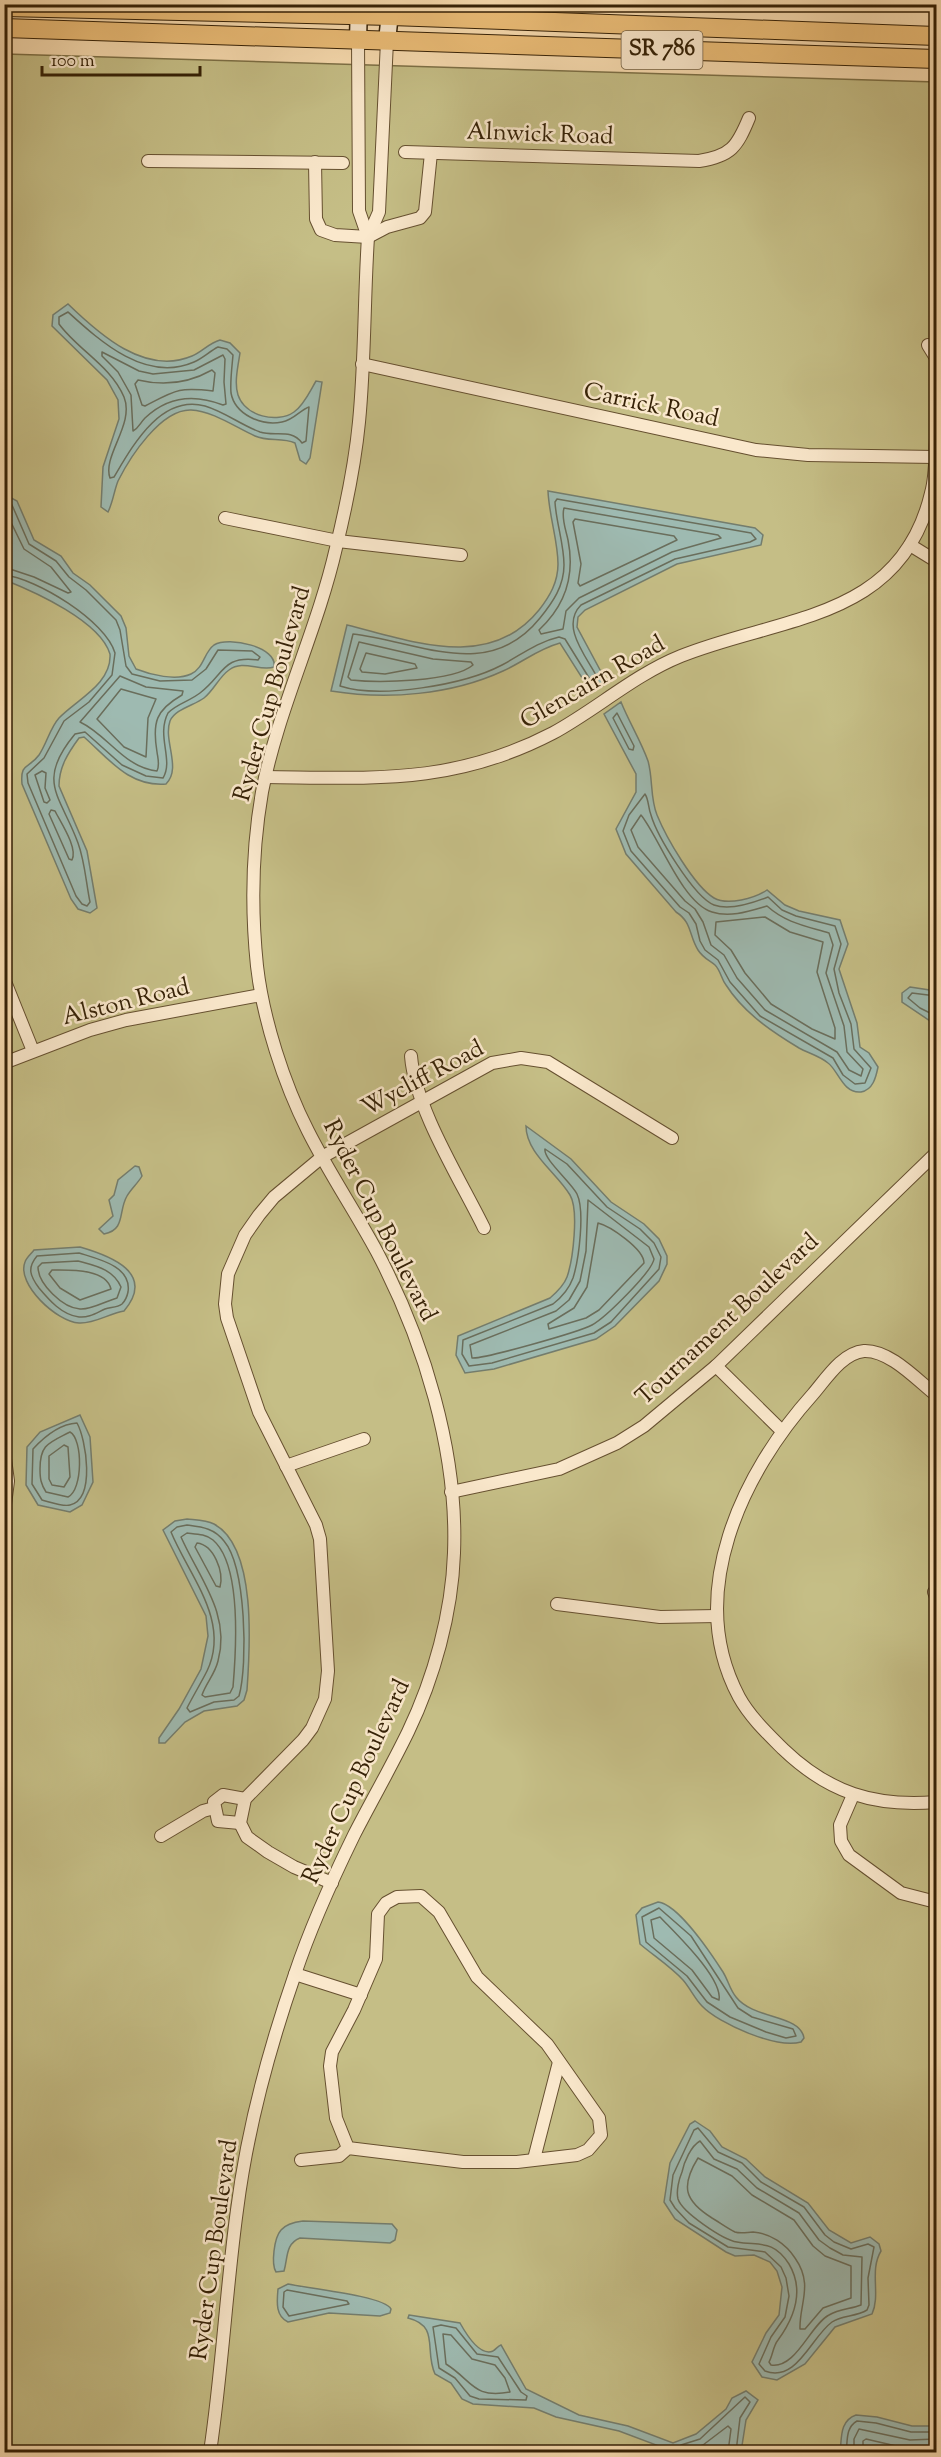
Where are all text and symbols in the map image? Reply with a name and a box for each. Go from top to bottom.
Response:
road number: SR 786 [622,31,702,69]
scale bar [42,39,200,77]
text: 100 m [51,49,95,75]
street label: Alnwick Road [466,115,615,155]
street label: Carrick Road [580,375,722,437]
street label: Ryder Cup Boulevard [226,582,320,806]
street label: Glencairn Road [514,628,672,738]
street label: Alston Road [59,971,194,1035]
street label: Wycliff Road [356,1032,491,1126]
street label: Ryder Cup Boulevard [313,1114,445,1328]
street label: Tournament Boulevard [629,1226,827,1414]
street label: Ryder Cup Boulevard [295,1674,420,1890]
street label: Ryder Cup Boulevard [183,2137,247,2363]

